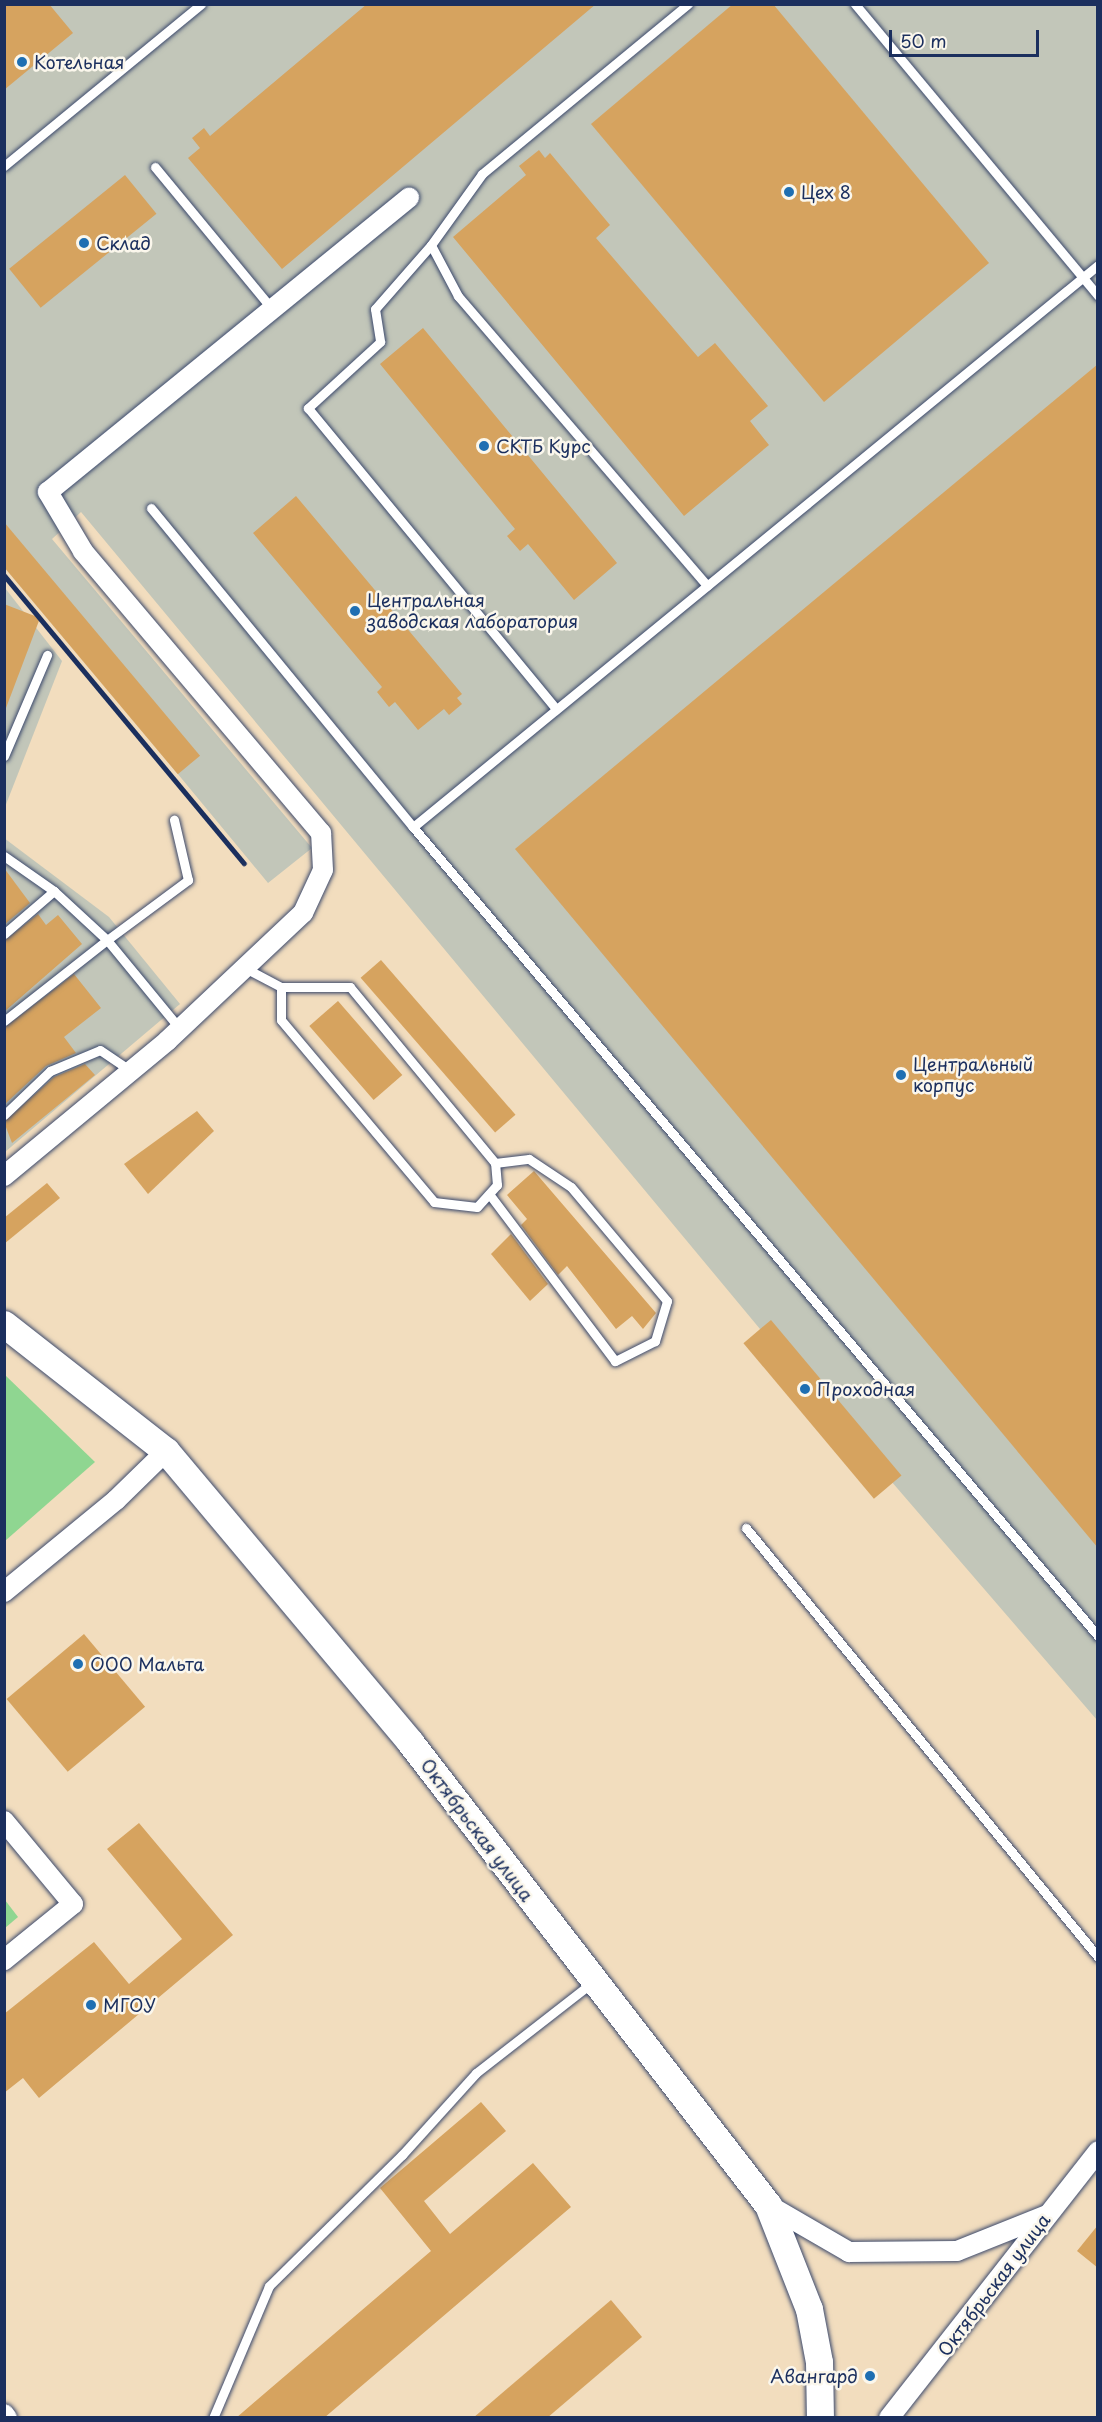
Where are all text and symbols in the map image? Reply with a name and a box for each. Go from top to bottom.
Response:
scale bar [892,18,1042,56]
text: 50 m [900,27,947,54]
place label: Котельная [34,51,125,73]
marker: Котельная [15,55,29,69]
place label: Цех 8 [801,181,852,203]
marker: Цех 8 [782,185,796,199]
place label: Склад [96,232,151,254]
marker: Склад [77,236,91,250]
place label: СКТБ Курс [496,435,592,457]
marker: СКТБ Курс [477,439,491,453]
place label: Центральная заводская лаборатория [367,590,578,632]
marker: Центральная заводская лаборатория [348,604,362,618]
place label: Центральный корпус [913,1054,1033,1096]
marker: Центральный корпус [894,1068,908,1082]
place label: Проходная [817,1378,915,1400]
marker: Проходная [798,1382,812,1396]
place label: ООО Мальта [90,1653,206,1675]
marker: ООО Мальта [71,1657,85,1671]
street label: Октябрьская улица [416,1754,538,1906]
place label: МГОУ [103,1994,156,2016]
marker: МГОУ [84,1998,98,2012]
street label: Октябрьская улица [933,2209,1055,2361]
place label: Авангард [770,2365,858,2387]
marker: Авангард [863,2369,877,2383]

